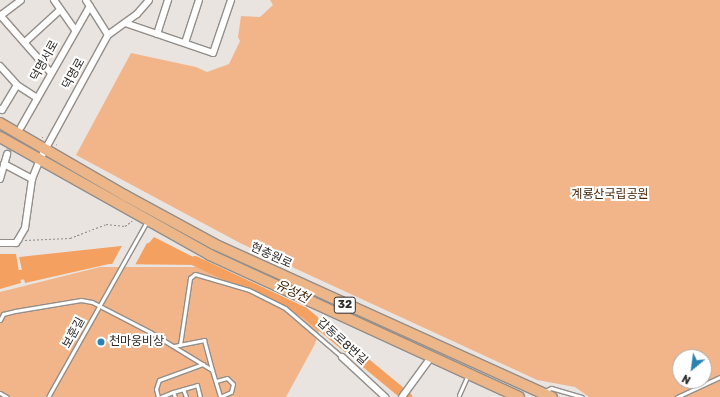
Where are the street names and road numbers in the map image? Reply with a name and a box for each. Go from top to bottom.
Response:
street label: 덕명서로 [28,38,62,84]
street label: 덕명로 [60,56,88,92]
street label: 현충원로 [248,240,294,272]
road number: 32 [333,296,357,314]
street label: 보훈길 [60,315,88,351]
street label: 갑동로8번길 [314,316,370,368]

